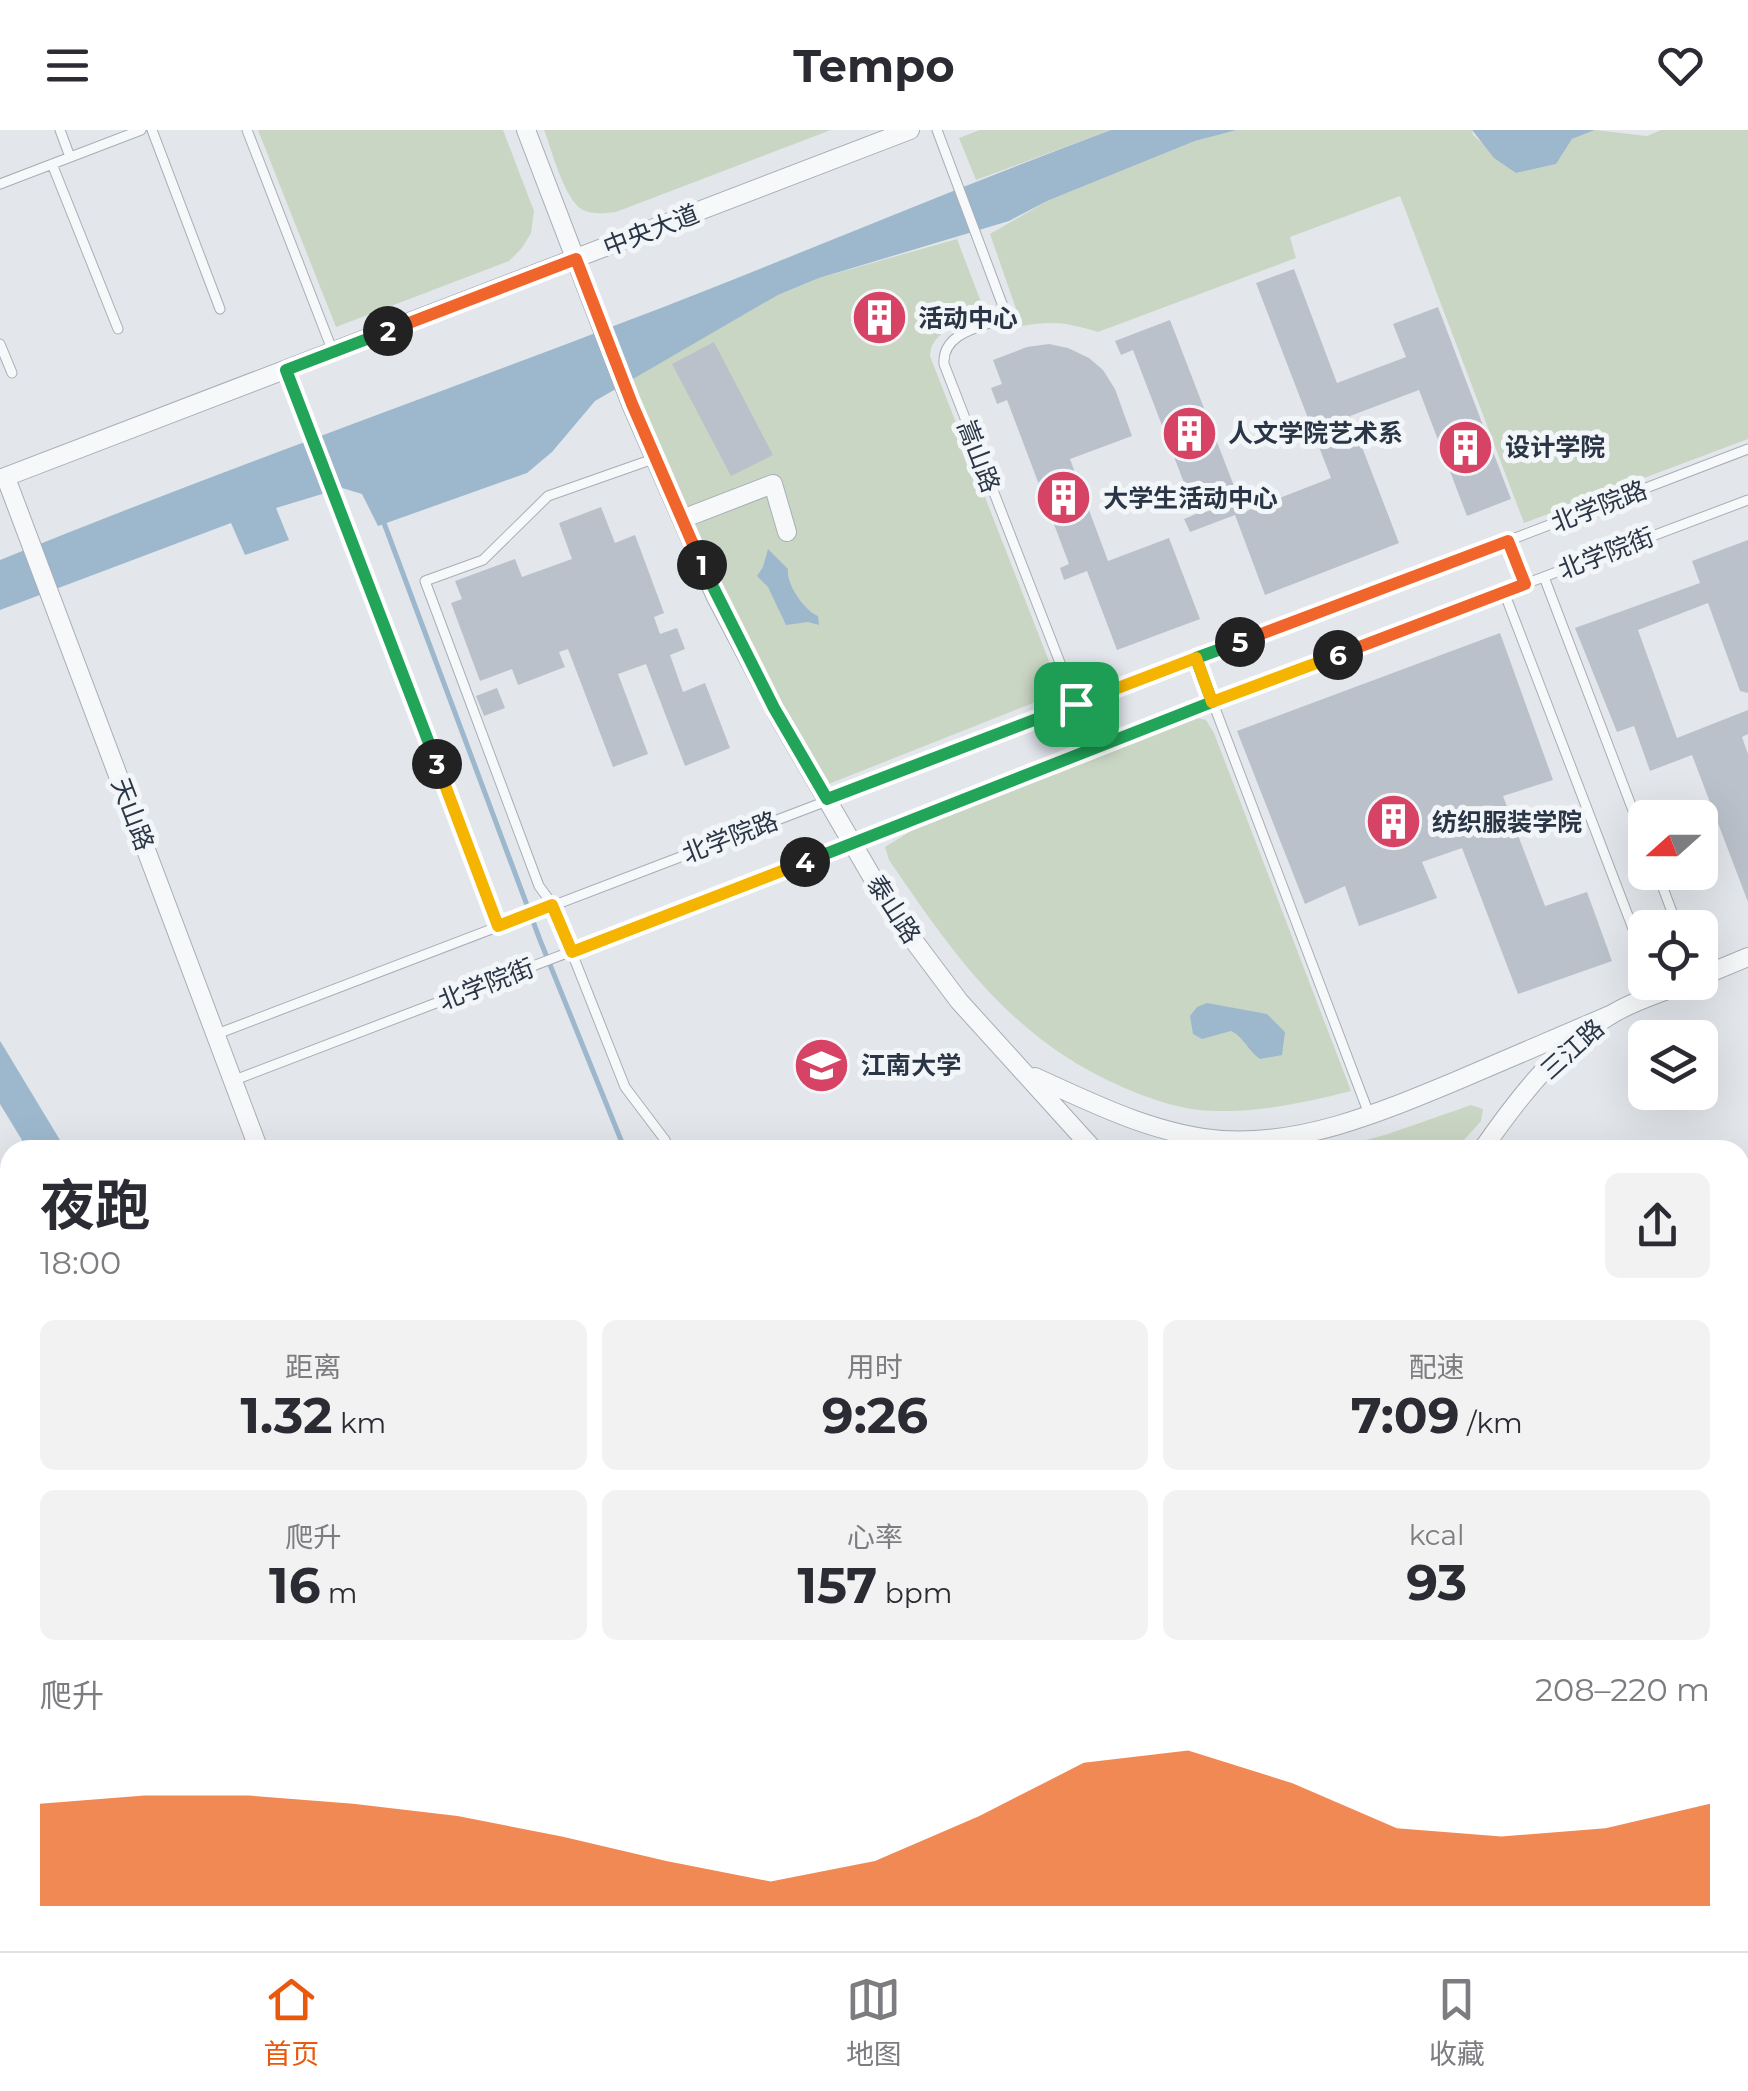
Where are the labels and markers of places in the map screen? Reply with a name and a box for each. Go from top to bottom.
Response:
building icon: 活动中心 [849,288,909,348]
place label: 活动中心 [918,303,1018,333]
pin: 2 [363,306,413,356]
building icon: 人文学院艺术系 [1159,403,1219,463]
building icon: 设计学院 [1436,417,1496,477]
place label: 人文学院艺术系 [1228,418,1403,448]
place label: 设计学院 [1505,432,1605,462]
building icon: 大学生活动中心 [1034,468,1094,528]
place label: 大学生活动中心 [1103,483,1278,513]
pin: 1 [677,540,727,590]
pin: 5 [1215,617,1265,667]
pin: 6 [1313,630,1363,680]
pin [1034,662,1119,747]
pin: 3 [412,739,462,789]
building icon: 纺织服装学院 [1363,792,1423,852]
place label: 纺织服装学院 [1432,807,1582,837]
pin: 4 [780,837,830,887]
school or university icon: 江南大学 [792,1035,852,1095]
place label: 江南大学 [861,1050,961,1080]

